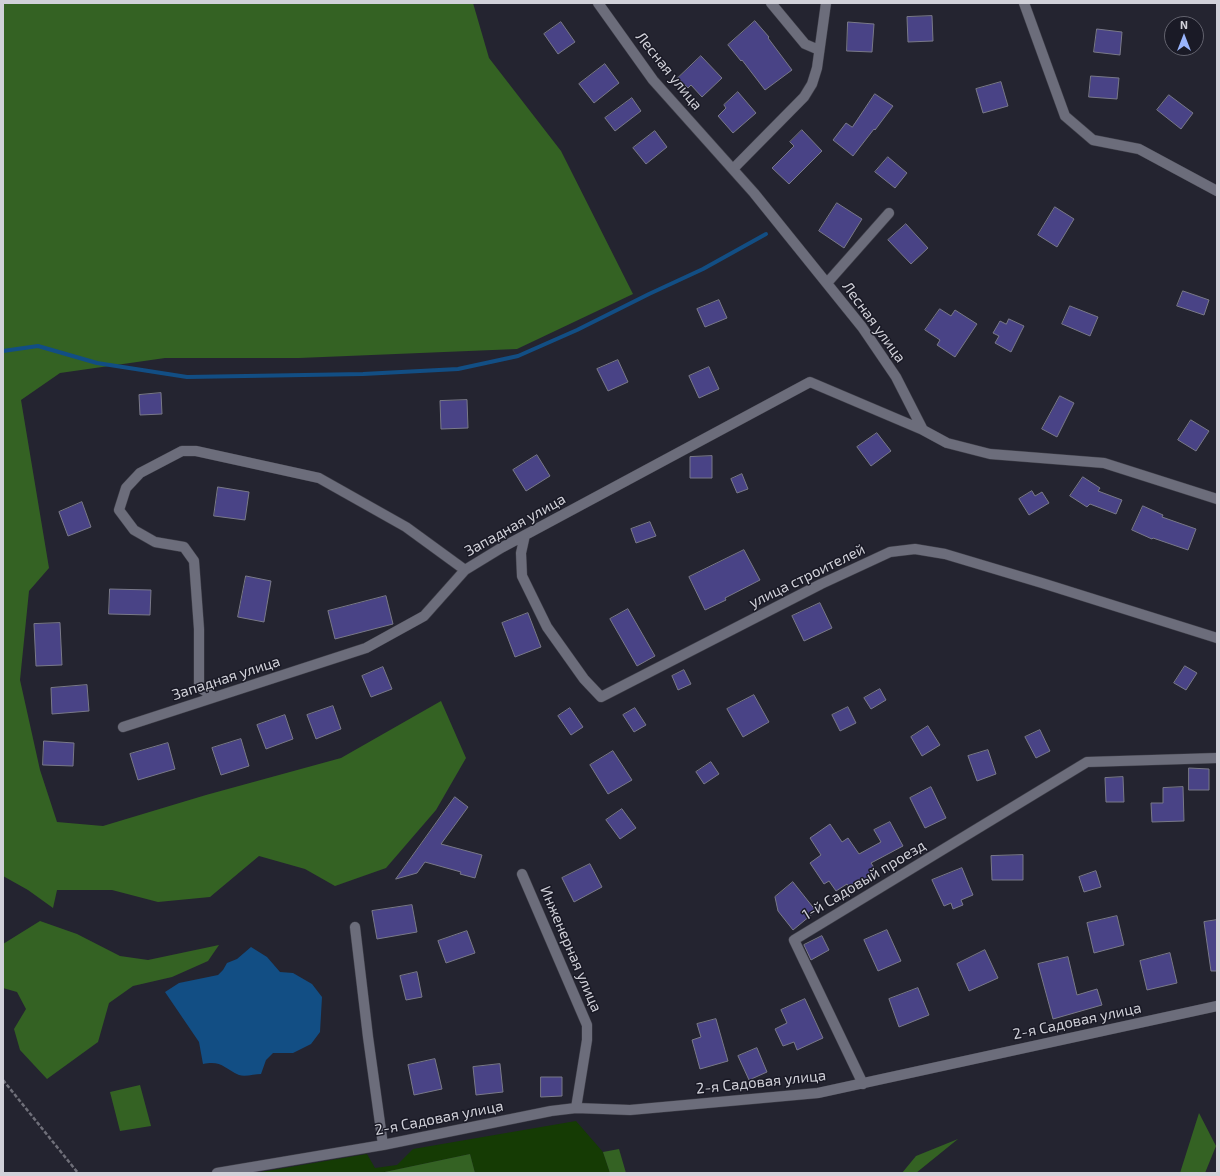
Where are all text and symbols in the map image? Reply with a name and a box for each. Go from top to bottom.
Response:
north arrow [1164,16,1204,56]
text: N [1180,18,1188,31]
street label: Лесная улица [632,28,706,114]
street label: Лесная улица [839,278,909,366]
street label: Западная улица [461,490,569,560]
street label: улица строителей [746,540,868,612]
street label: Западная улица [170,652,282,704]
street label: 1-й Садовый проезд [799,836,929,924]
street label: Инженерная улица [536,883,606,1015]
street label: 2-я Садовая улица [1011,999,1143,1043]
street label: 2-я Садовая улица [695,1066,827,1098]
street label: 2-я Садовая улица [373,1097,505,1139]

